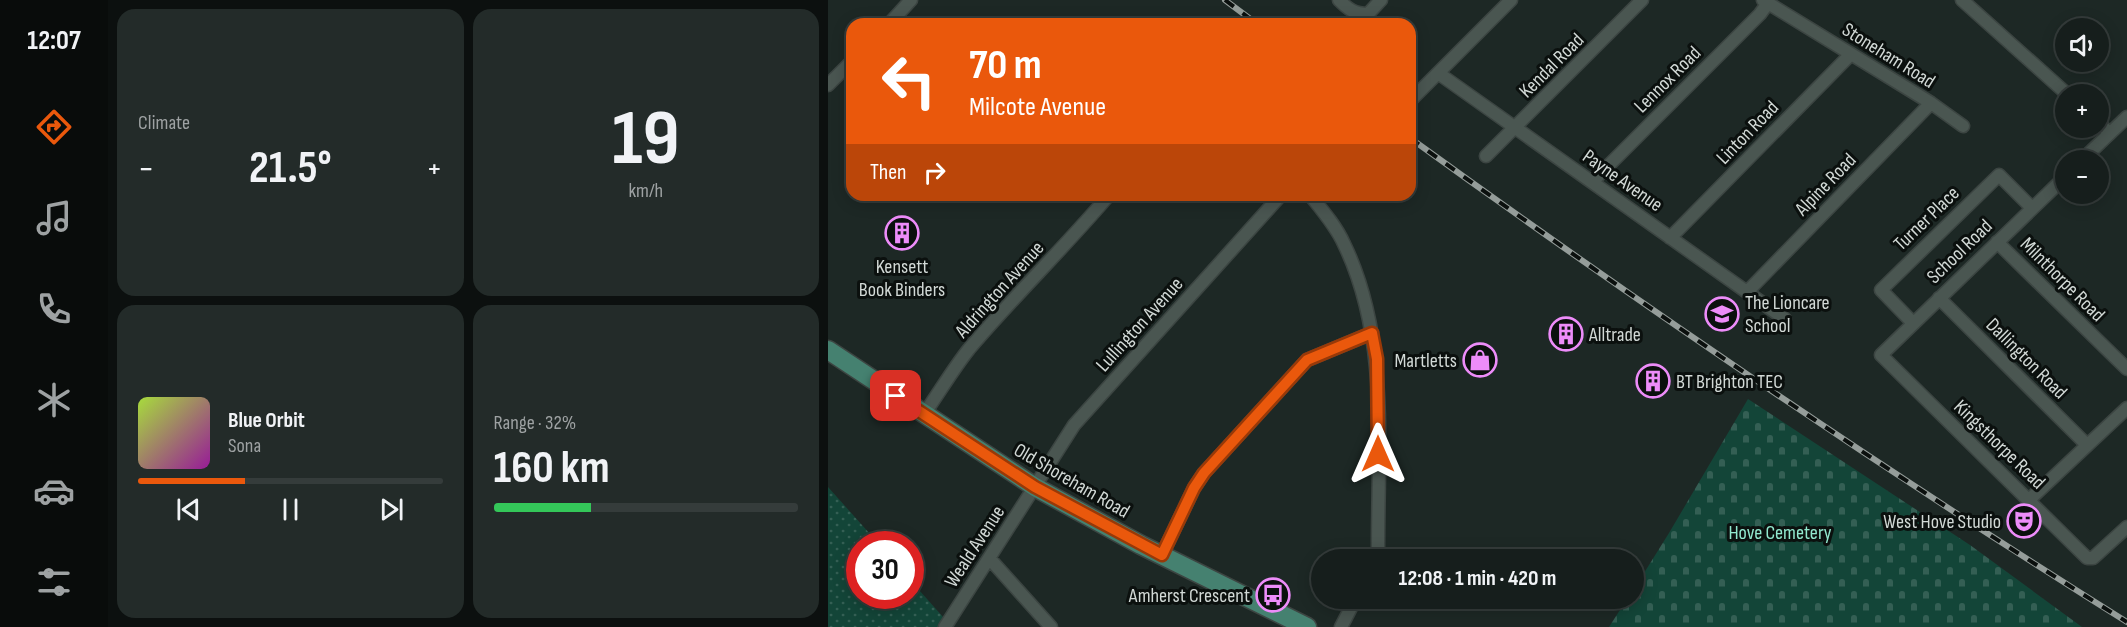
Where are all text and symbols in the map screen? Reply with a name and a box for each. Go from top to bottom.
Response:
street label: Stoneham Road [1838,18,1939,94]
map controls [2055,18,2109,204]
button: sound [2055,18,2109,72]
text: 12:07 [27,25,81,57]
street label: Kendal Road [1514,28,1589,103]
text: 70 m [969,40,1042,91]
street label: Lennox Road [1629,41,1706,118]
icon: left [870,42,948,120]
button: + [2055,84,2109,138]
text: Milcote Avenue [969,91,1106,123]
text: 19 [612,93,680,186]
street label: Linton Road [1712,96,1784,169]
icon: directions [33,106,75,148]
text: Climate [138,111,190,135]
text: 21.5° [249,141,332,196]
street label: Payne Avenue [1578,145,1667,217]
street label: Alpine Road [1789,148,1861,222]
text: − [138,149,154,189]
text: + [426,149,443,189]
button: − [2055,150,2109,204]
icon: right [918,156,951,189]
text: Then [870,159,906,186]
text: km/h [628,179,663,203]
street label: Turner Place [1889,182,1965,256]
icon: music [33,197,75,239]
building icon: Kensett Book Binders [884,215,920,251]
street label: School Road [1922,215,1998,289]
street label: Milnthorpe Road [2015,232,2110,327]
street label: Aldrington Avenue [949,236,1049,344]
place label: Kensett Book Binders [859,255,945,302]
street label: Lullington Avenue [1091,273,1188,377]
icon: phone [33,288,75,330]
place label: The Lioncare School [1745,291,1830,338]
school or university icon: The Lioncare School [1704,296,1740,332]
street label: Dallington Road [1981,313,2072,404]
building icon: Alltrade [1548,316,1584,352]
place label: Alltrade [1588,323,1641,347]
shop icon: Martletts [1462,342,1498,378]
place label: Martletts [1394,349,1457,373]
building icon: BT Brighton TEC [1635,363,1671,399]
pin [870,370,921,421]
place label: BT Brighton TEC [1676,370,1783,394]
icon: climate [33,379,75,421]
icon: arrive [879,379,912,412]
street label: Kingsthorpe Road [1949,395,2050,494]
text: Blue Orbit [228,407,305,434]
text: Range · 32% [494,411,576,435]
position arrow [1346,422,1410,486]
text: Sona [228,434,261,458]
street label: Old Shoreham Road [1009,438,1134,524]
text: 160 km [494,441,610,496]
icon: car [33,470,75,512]
icon: previous [172,493,205,526]
icon: pause [274,493,307,526]
icon: next [375,493,408,526]
street label: Weald Avenue [940,501,1010,592]
theatre icon: West Hove Studio [2006,503,2042,539]
place label: West Hove Studio [1883,510,2001,534]
park label: Hove Cemetery [1728,521,1832,545]
speed limit sign: 30 [846,531,924,609]
icon: filters [33,561,75,603]
text: 12:08 · 1 min · 420 m [1399,565,1556,592]
bus stop icon: Amherst Crescent [1255,577,1291,613]
place label: Amherst Crescent [1128,584,1250,608]

